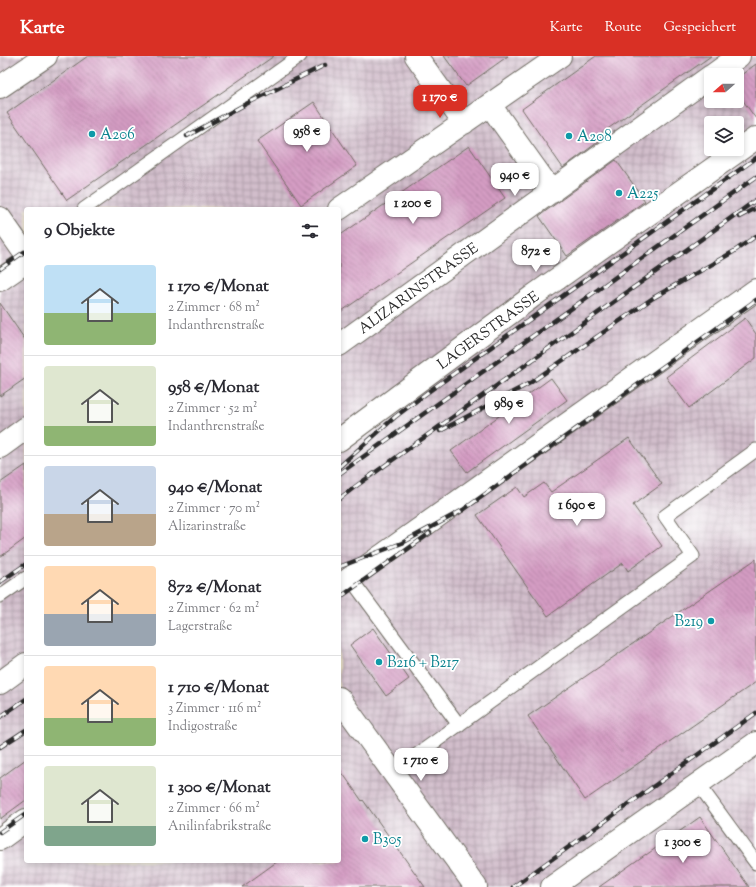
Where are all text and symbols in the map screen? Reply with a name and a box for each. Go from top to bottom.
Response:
text: Karte [20,15,65,42]
text: Karte [550,18,583,38]
text: Route [605,18,641,38]
text: Gespeichert [663,18,736,38]
north arrow [704,68,744,108]
map controls [704,68,744,156]
pin: 1 170 € [403,85,477,119]
text: 1 170 € [422,89,458,107]
button: layers [704,116,744,156]
pin: 958 € [279,119,335,153]
text: 958 € [293,123,321,141]
place label: A206 [100,125,135,146]
place label: A208 [577,127,612,148]
marker: A206 [87,129,97,139]
marker: A208 [564,131,574,141]
pin: 940 € [487,163,543,197]
text: 940 € [500,167,530,185]
place label: A225 [627,184,658,205]
marker: A225 [614,188,624,198]
pin: 1 200 € [376,191,450,225]
text: 1 200 € [394,195,432,213]
text: 9 Objekte [44,219,115,243]
icon: filters [299,220,321,242]
street label: ALIZARINSTRASSE [355,239,483,340]
pin: 872 € [508,239,564,273]
text: 872 € [521,243,551,261]
text: 1 170 €/Monat [168,275,269,299]
icon: home [76,281,124,329]
street label: LAGERSTRASSE [434,287,544,375]
text: 2 Zimmer · 68 m² [168,299,260,317]
text: Indanthrenstraße [168,317,265,335]
text: 958 €/Monat [168,376,259,400]
icon: home [76,382,124,430]
pin: 989 € [481,391,537,425]
text: 989 € [494,395,524,413]
text: 2 Zimmer · 52 m² [168,400,257,418]
text: Indanthrenstraße [168,418,265,436]
text: 940 €/Monat [168,476,262,500]
icon: home [76,482,124,530]
pin: 1 690 € [540,493,614,527]
text: 1 690 € [558,497,596,515]
text: 2 Zimmer · 70 m² [168,500,260,518]
text: Alizarinstraße [168,518,246,536]
text: 872 €/Monat [168,576,261,600]
icon: home [76,582,124,630]
text: 2 Zimmer · 62 m² [168,600,259,618]
place label: B219 [674,612,703,633]
marker: B219 [706,616,716,626]
text: Lagerstraße [168,618,232,636]
place label: B216 + B217 [387,653,460,674]
marker: B216 + B217 [374,657,384,667]
text: 1 710 €/Monat [168,676,269,700]
icon: home [76,682,124,730]
text: 3 Zimmer · 116 m² [168,700,261,718]
text: Indigostraße [168,718,238,736]
pin: 1 710 € [384,748,458,782]
text: 1 710 € [403,752,439,770]
text: 1 300 €/Monat [168,776,271,800]
icon: home [76,782,124,830]
text: 2 Zimmer · 66 m² [168,800,260,818]
text: Anilinfabrikstraße [168,818,271,836]
place label: B305 [373,830,401,851]
pin: 1 300 € [646,830,720,864]
marker: B305 [360,834,370,844]
text: 1 300 € [665,834,701,852]

